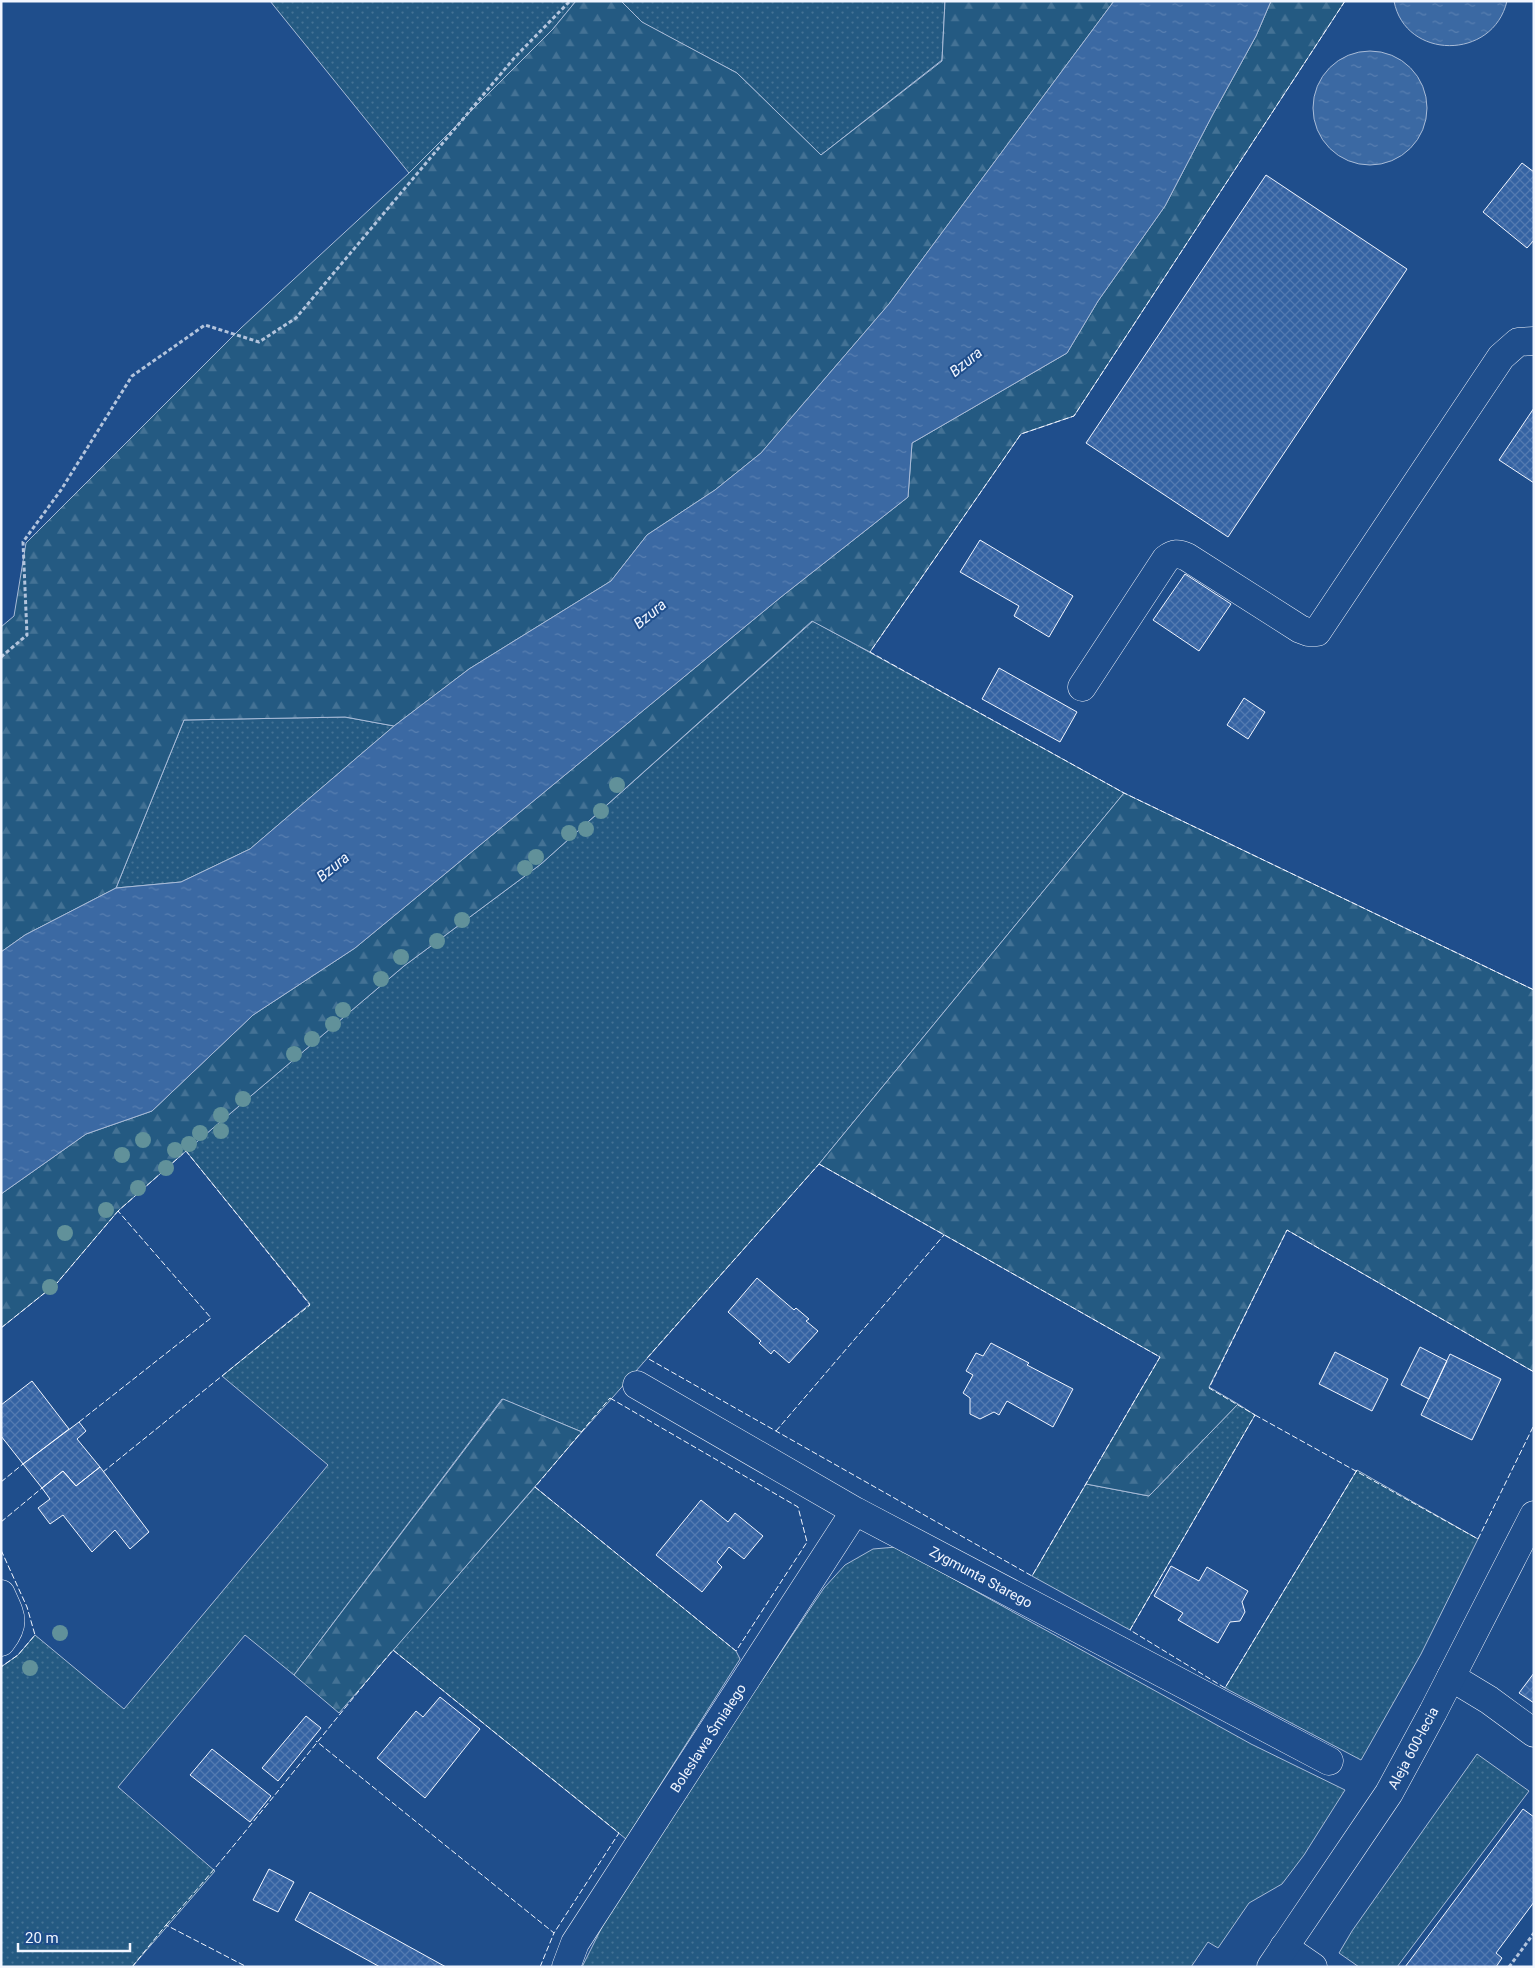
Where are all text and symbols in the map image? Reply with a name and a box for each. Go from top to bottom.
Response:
water label: Bzura [946,343,986,381]
water label: Bzura [630,595,670,633]
water label: Bzura [313,848,353,886]
street label: Zygmunta Starego [927,1543,1035,1611]
street label: Bolesława Śmiałego [666,1680,749,1795]
street label: Aleja 600-lecia [1385,1704,1441,1792]
scale bar [18,1920,130,1952]
text: 20 m [25,1929,59,1947]

